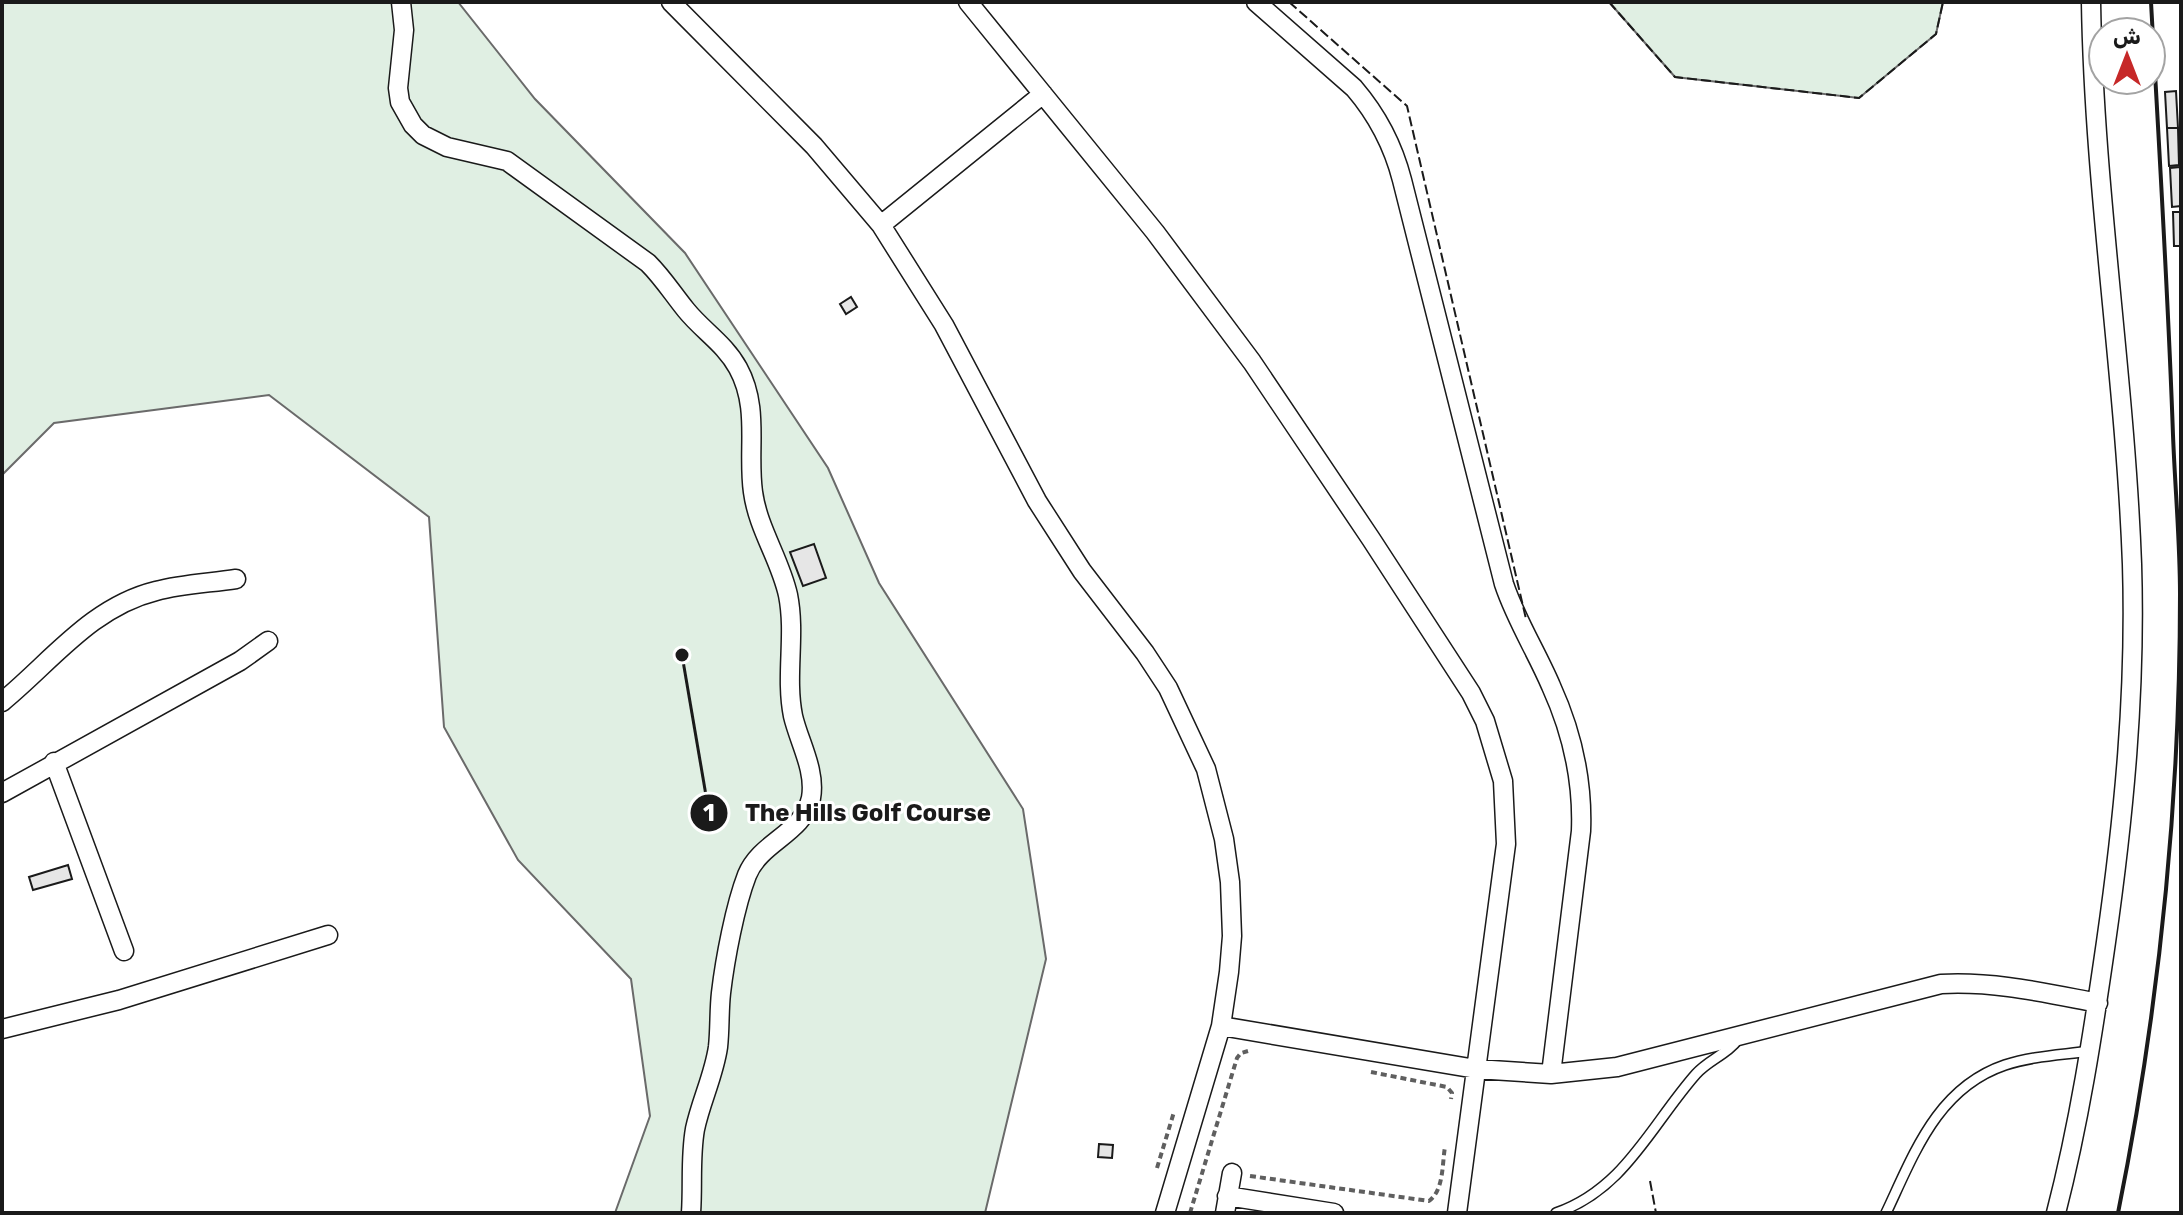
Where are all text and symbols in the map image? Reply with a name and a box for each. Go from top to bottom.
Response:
north arrow [2087,16,2167,96]
text: ش [2113,23,2141,50]
callout: The Hills Golf Course [689,789,1007,837]
text: 1 [703,799,715,827]
text: The Hills Golf Course [745,799,991,827]

